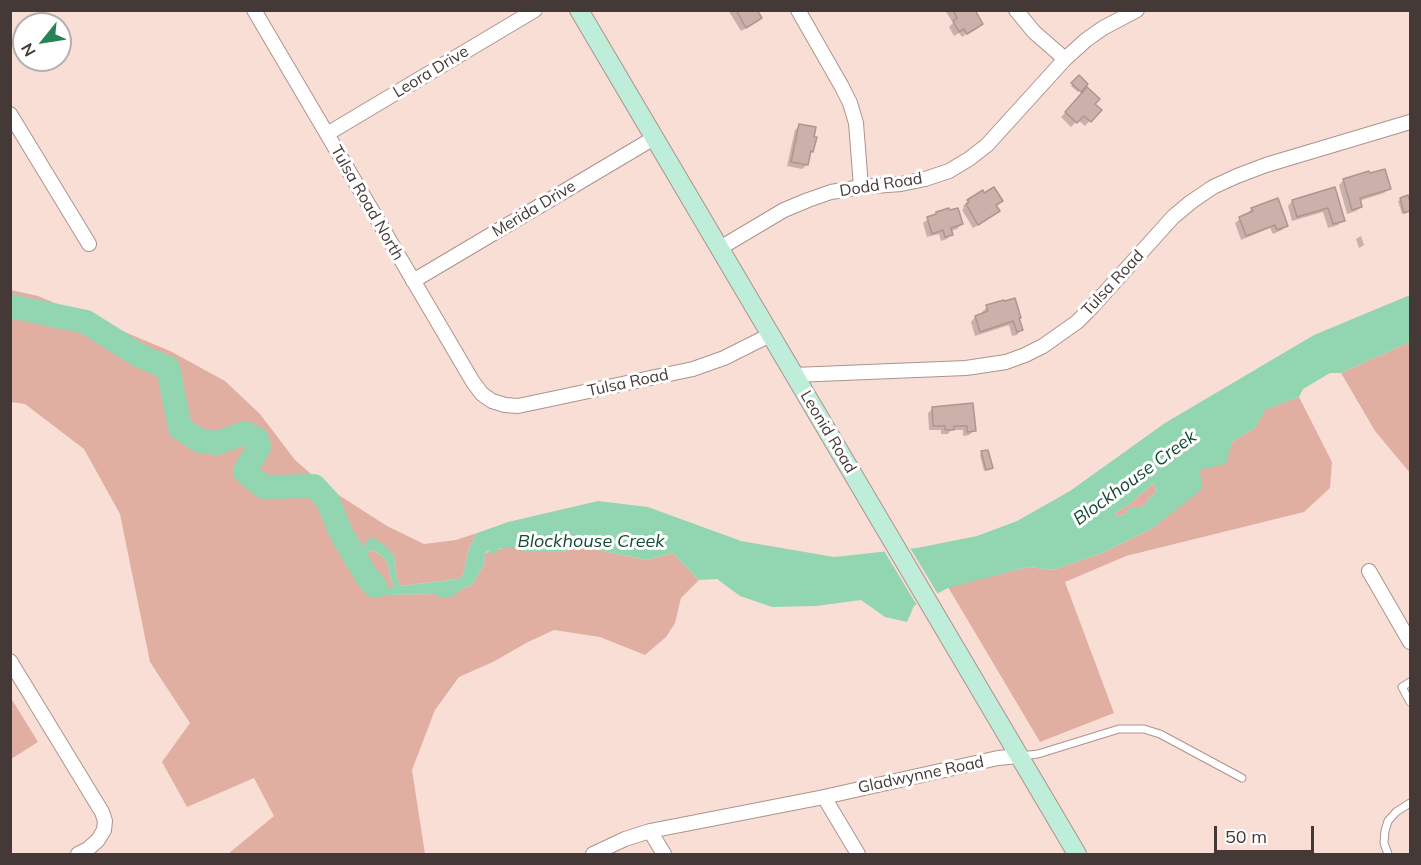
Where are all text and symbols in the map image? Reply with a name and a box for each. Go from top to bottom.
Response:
north arrow [12,12,72,72]
text: N [16,40,40,60]
street label: Leora Drive [390,42,472,102]
street label: Tulsa Road North [326,142,408,264]
street label: Dodd Road [838,169,924,201]
street label: Merida Drive [489,177,579,241]
street label: Tulsa Road [1078,246,1148,320]
street label: Tulsa Road [586,365,670,401]
street label: Leonid Road [796,387,860,477]
water label: Blockhouse Creek [1069,426,1201,530]
water label: Blockhouse Creek [517,531,665,553]
street label: Gladwynne Road [856,752,986,798]
scale bar [1217,814,1318,852]
text: 50 m [1225,825,1267,848]

